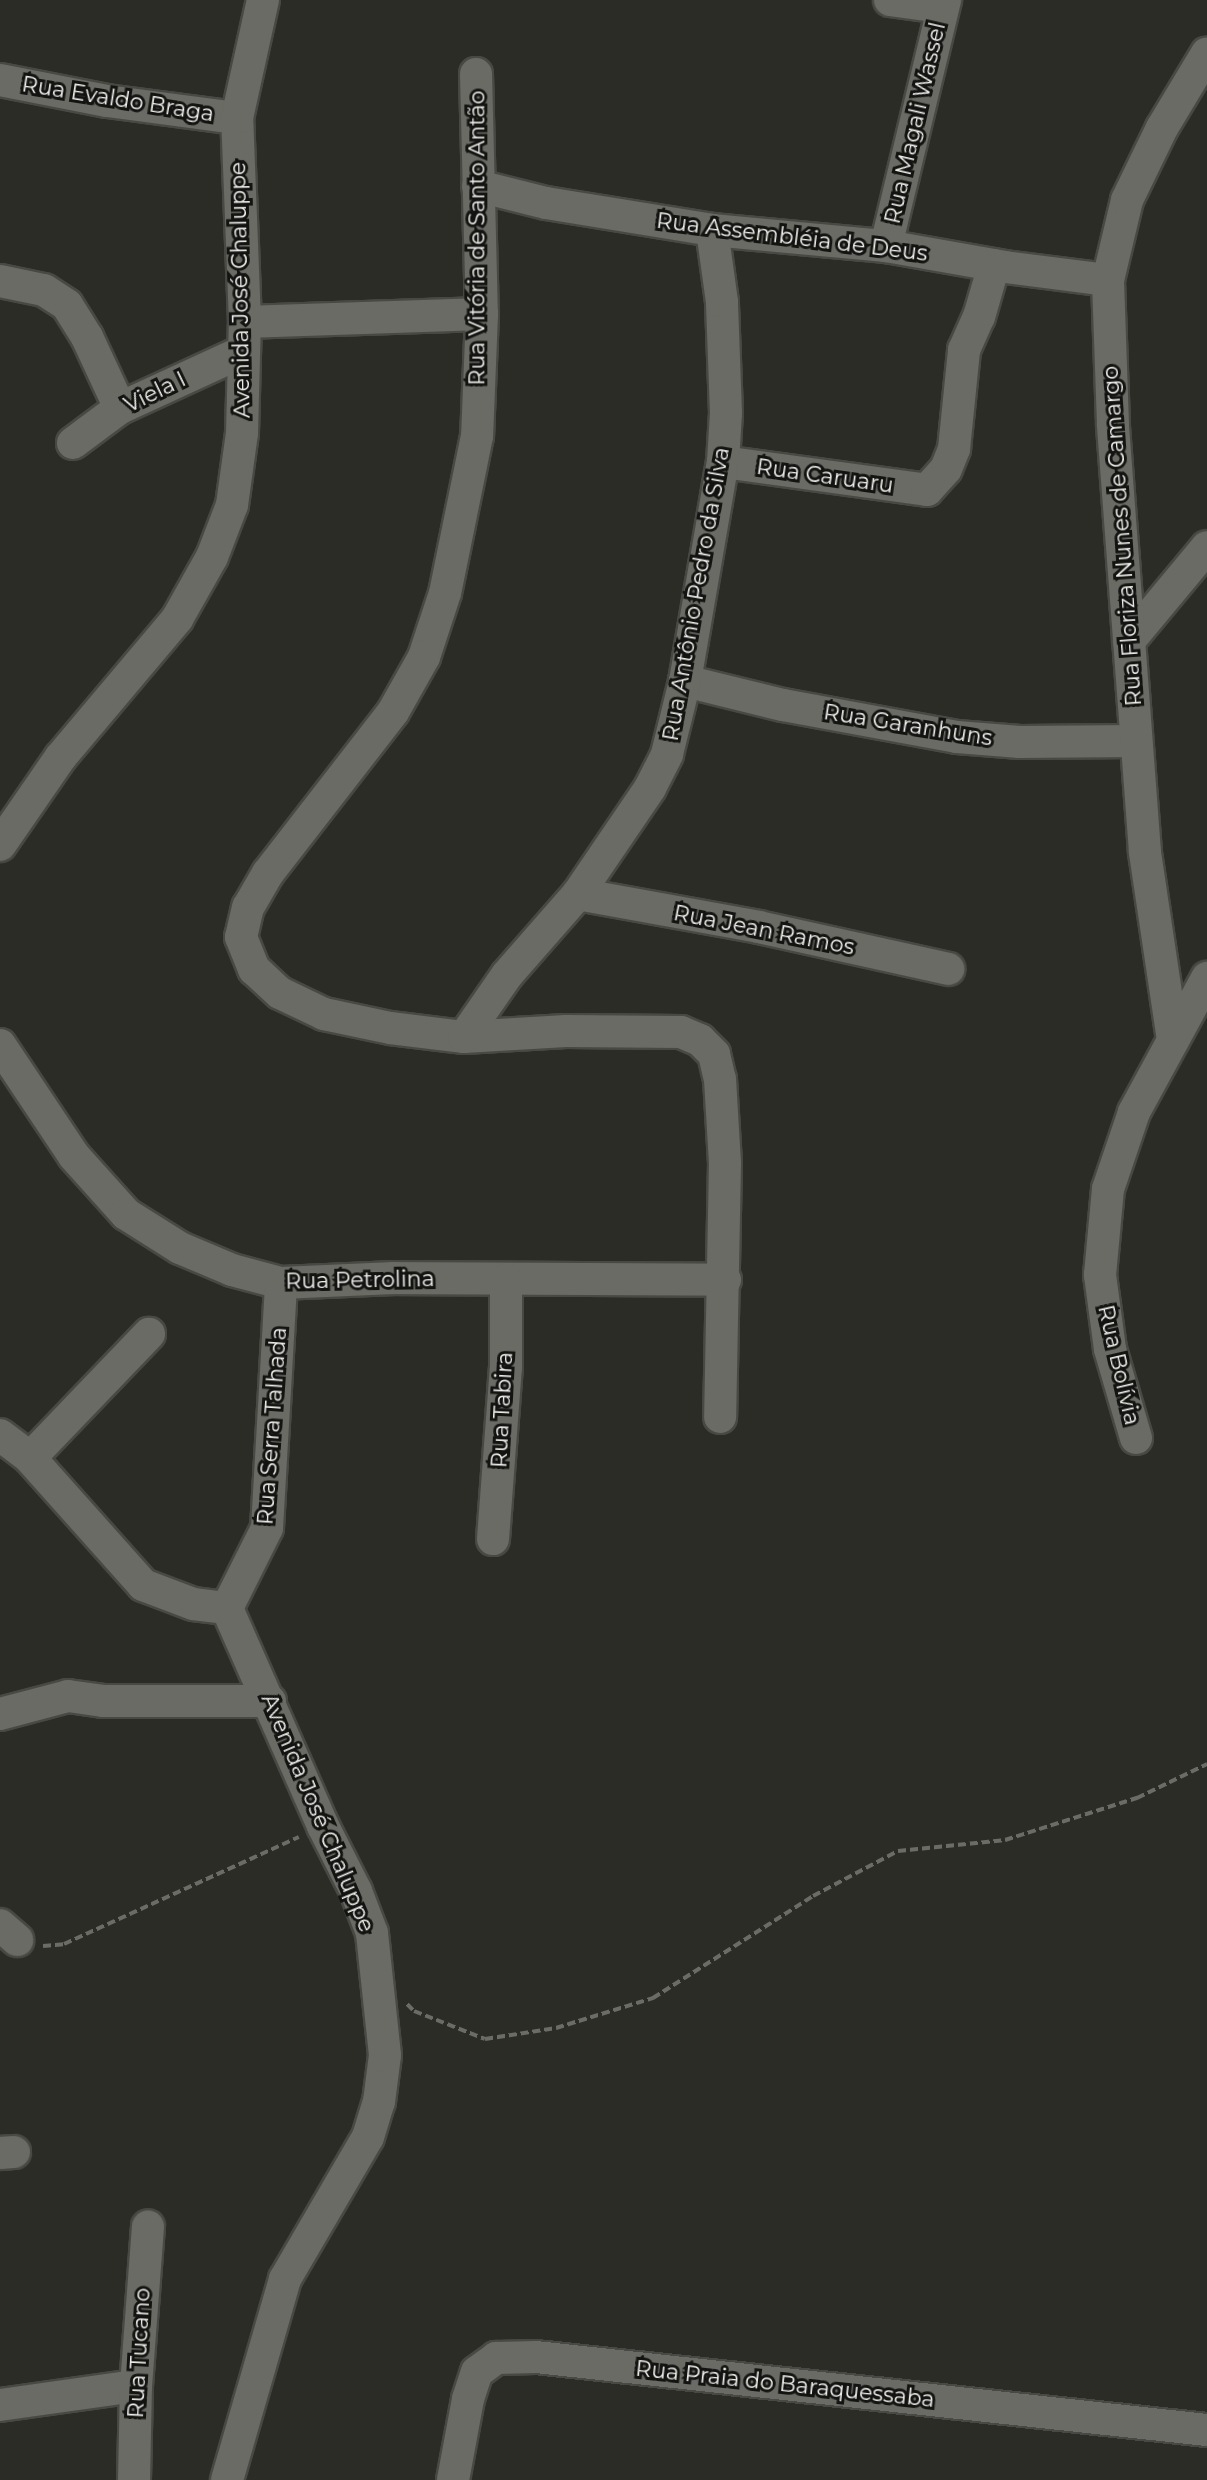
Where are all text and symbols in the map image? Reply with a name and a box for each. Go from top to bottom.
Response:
street label: Rua Magali Wassel [879,20,951,226]
street label: Rua Evaldo Braga [20,71,216,127]
street label: Rua Vitória de Santo Antão [464,90,490,386]
street label: Avenida José Chaluppe [225,162,255,418]
street label: Rua Assembléia de Deus [655,207,929,267]
street label: Rua Floriza Nunes de Camargo [1097,365,1147,707]
street label: Viela I [120,366,190,418]
street label: Rua Antônio Pedro da Silva [657,445,735,743]
street label: Rua Caruaru [755,453,895,499]
street label: Rua Garanhuns [822,699,994,751]
street label: Rua Jean Ramos [671,900,857,960]
street label: Rua Petrolina [285,1266,435,1294]
street label: Rua Bolívia [1092,1302,1146,1428]
street label: Rua Serra Talhada [252,1326,292,1526]
street label: Rua Tabira [486,1351,518,1469]
street label: Avenida José Chaluppe [256,1690,380,1936]
street label: Rua Tucano [122,2287,156,2419]
street label: Rua Praia do Baraquessaba [634,2355,936,2413]

